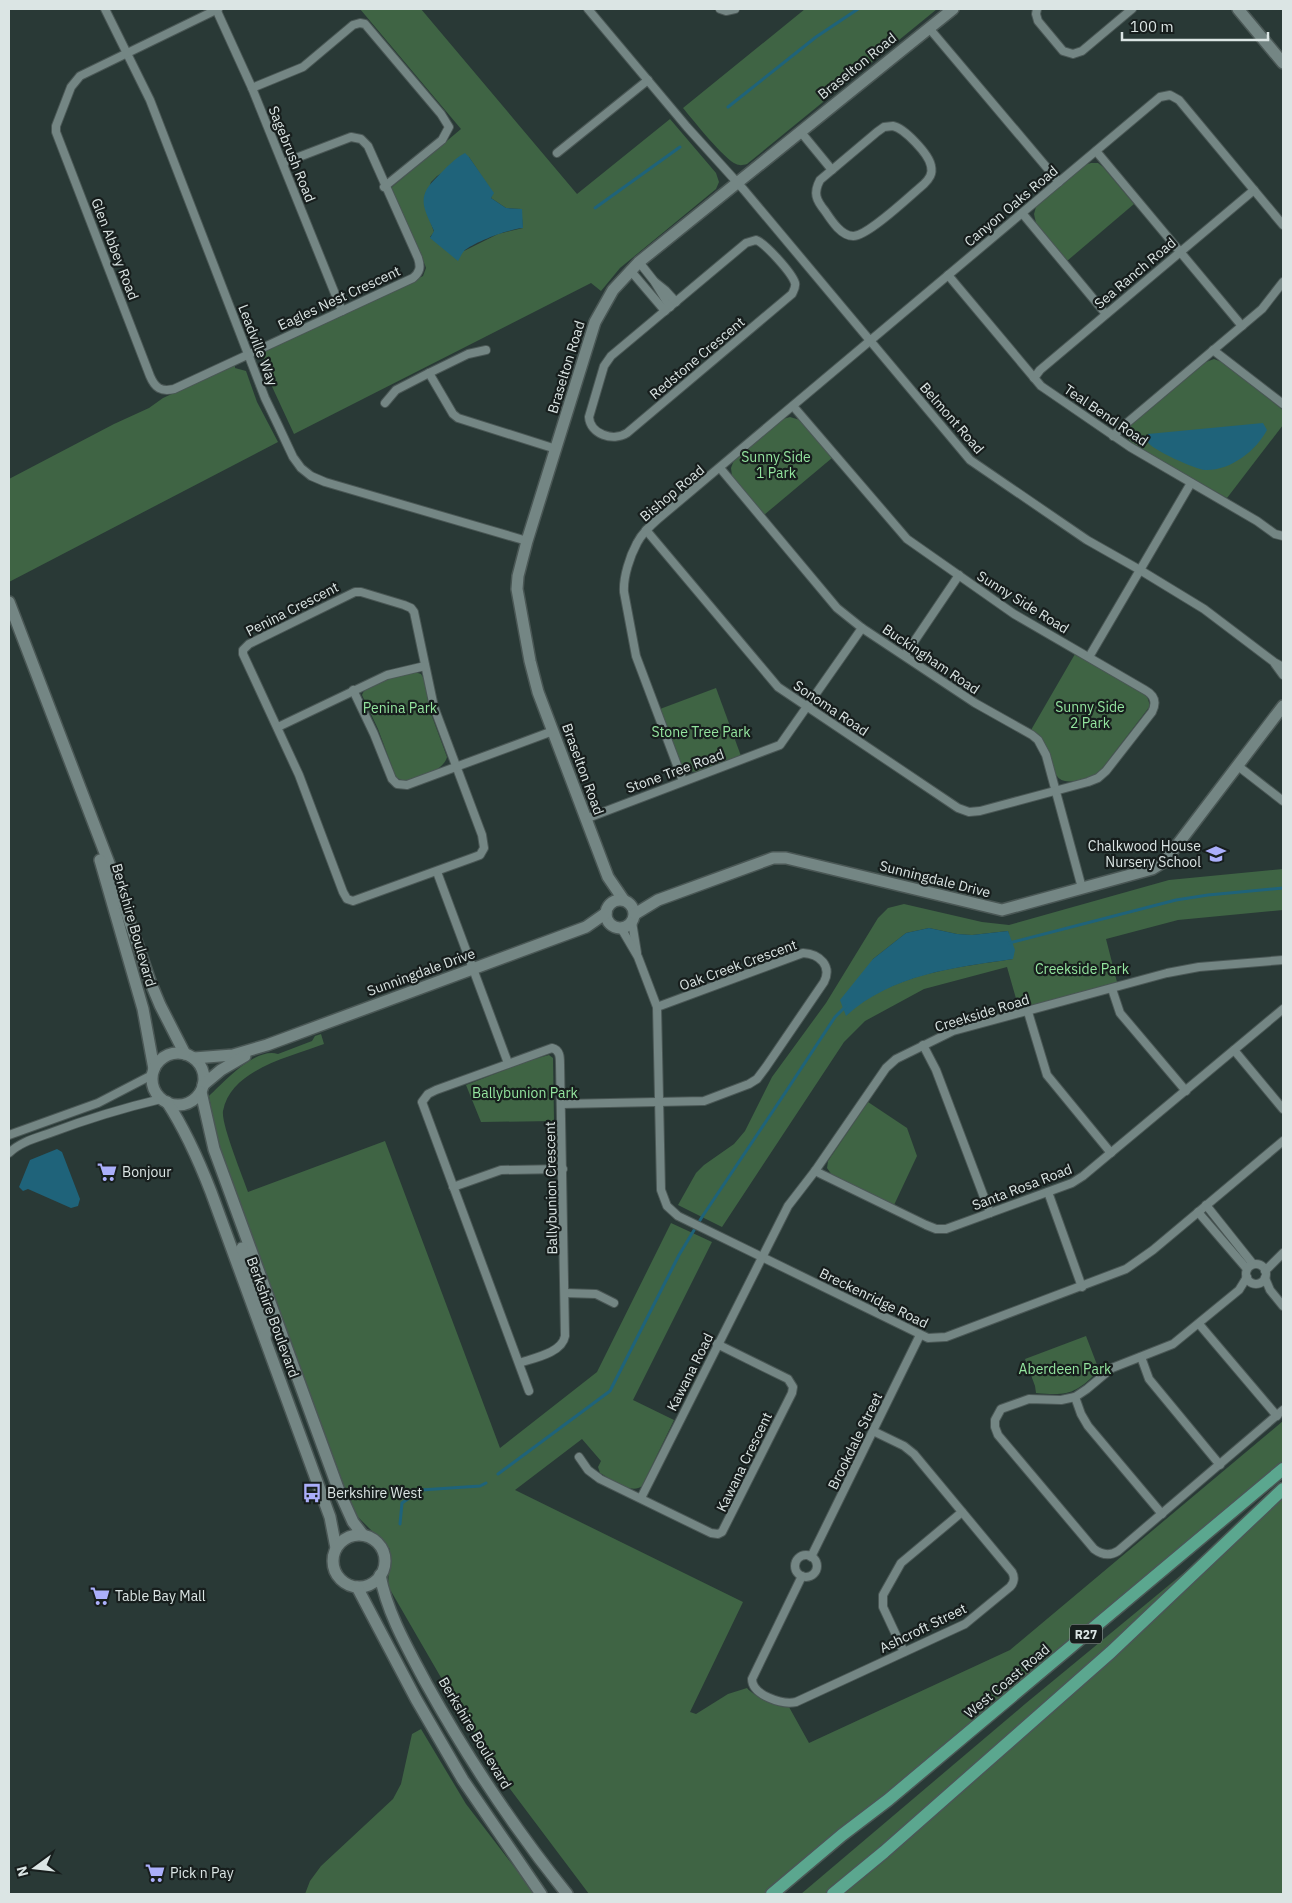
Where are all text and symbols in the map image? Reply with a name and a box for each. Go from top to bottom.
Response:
scale bar [1122,10,1268,42]
text: 100 m [1130,17,1174,36]
street label: Braselton Road [814,29,900,103]
street label: Sagebrush Road [265,103,319,205]
street label: Canyon Oaks Road [960,162,1062,250]
street label: Glen Abbey Road [87,195,143,303]
street label: Sea Ranch Road [1090,234,1180,312]
street label: Eagles Nest Crescent [275,262,403,334]
street label: Leadville Way [234,302,282,388]
street label: Redstone Crescent [646,313,748,403]
street label: Braselton Road [543,318,589,416]
street label: Belmont Road [916,378,988,458]
street label: Teal Bend Road [1060,380,1152,450]
park label: Sunny Side 1 Park [741,448,811,482]
street label: Bishop Road [636,461,708,525]
street label: Sunny Side Road [974,567,1072,637]
street label: Penina Crescent [243,578,342,640]
street label: Buckingham Road [879,620,983,698]
street label: Sonoma Road [790,676,872,740]
park label: Sunny Side 2 Park [1055,698,1125,732]
park label: Penina Park [363,699,438,717]
street label: Braselton Road [558,721,608,817]
park label: Stone Tree Park [651,723,751,741]
street label: Stone Tree Road [623,745,727,797]
place label: Chalkwood House Nursery School [1088,837,1201,871]
school or university icon: Chalkwood House Nursery School [1205,843,1227,865]
street label: Sunningdale Drive [878,857,993,902]
street label: Berkshire Boulevard [108,861,160,989]
street label: Oak Creek Crescent [677,935,799,995]
street label: Sunningdale Drive [365,944,478,1000]
park label: Creekside Park [1035,960,1130,978]
street label: Creekside Road [933,990,1031,1036]
park label: Ballybunion Park [472,1084,579,1102]
street label: Ballybunion Crescent [541,1121,561,1255]
street label: Santa Rosa Road [969,1160,1075,1214]
supermarket icon: Bonjour [96,1161,118,1183]
place label: Bonjour [122,1163,171,1181]
street label: Berkshire Boulevard [243,1254,303,1380]
street label: Breckenridge Road [817,1264,931,1332]
street label: Kawana Road [663,1330,717,1414]
park label: Aberdeen Park [1019,1360,1112,1378]
street label: Brookdale Street [824,1389,886,1493]
street label: Kawana Crescent [712,1409,776,1515]
bus stop icon: Berkshire West [301,1482,323,1504]
place label: Berkshire West [327,1484,422,1502]
supermarket icon: Table Bay Mall [89,1585,111,1607]
place label: Table Bay Mall [115,1587,206,1605]
street label: Ashcroft Street [876,1599,970,1657]
road number: R27 [1070,1625,1102,1644]
street label: West Coast Road [961,1640,1053,1722]
street label: Berkshire Boulevard [435,1674,515,1792]
north arrow [10,1843,60,1893]
supermarket icon: Pick n Pay [144,1862,166,1884]
text: N [12,1864,32,1879]
place label: Pick n Pay [170,1864,234,1882]

